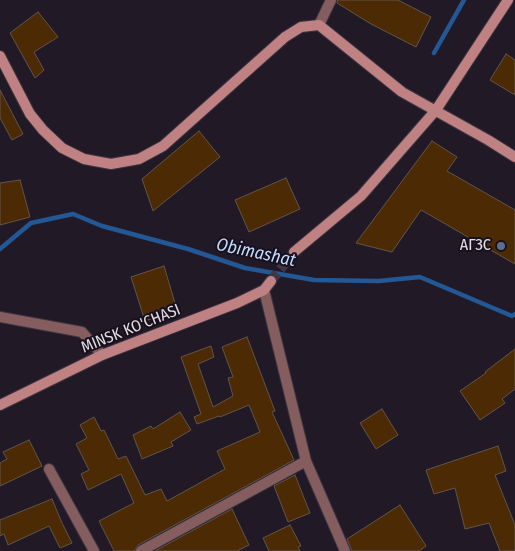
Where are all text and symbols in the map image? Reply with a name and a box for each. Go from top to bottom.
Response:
water label: Obimashat [214,234,298,272]
place label: АГЗС [460,236,491,256]
marker: АГЗС [495,240,507,252]
street label: MINSK KO'CHASI [79,300,183,358]

